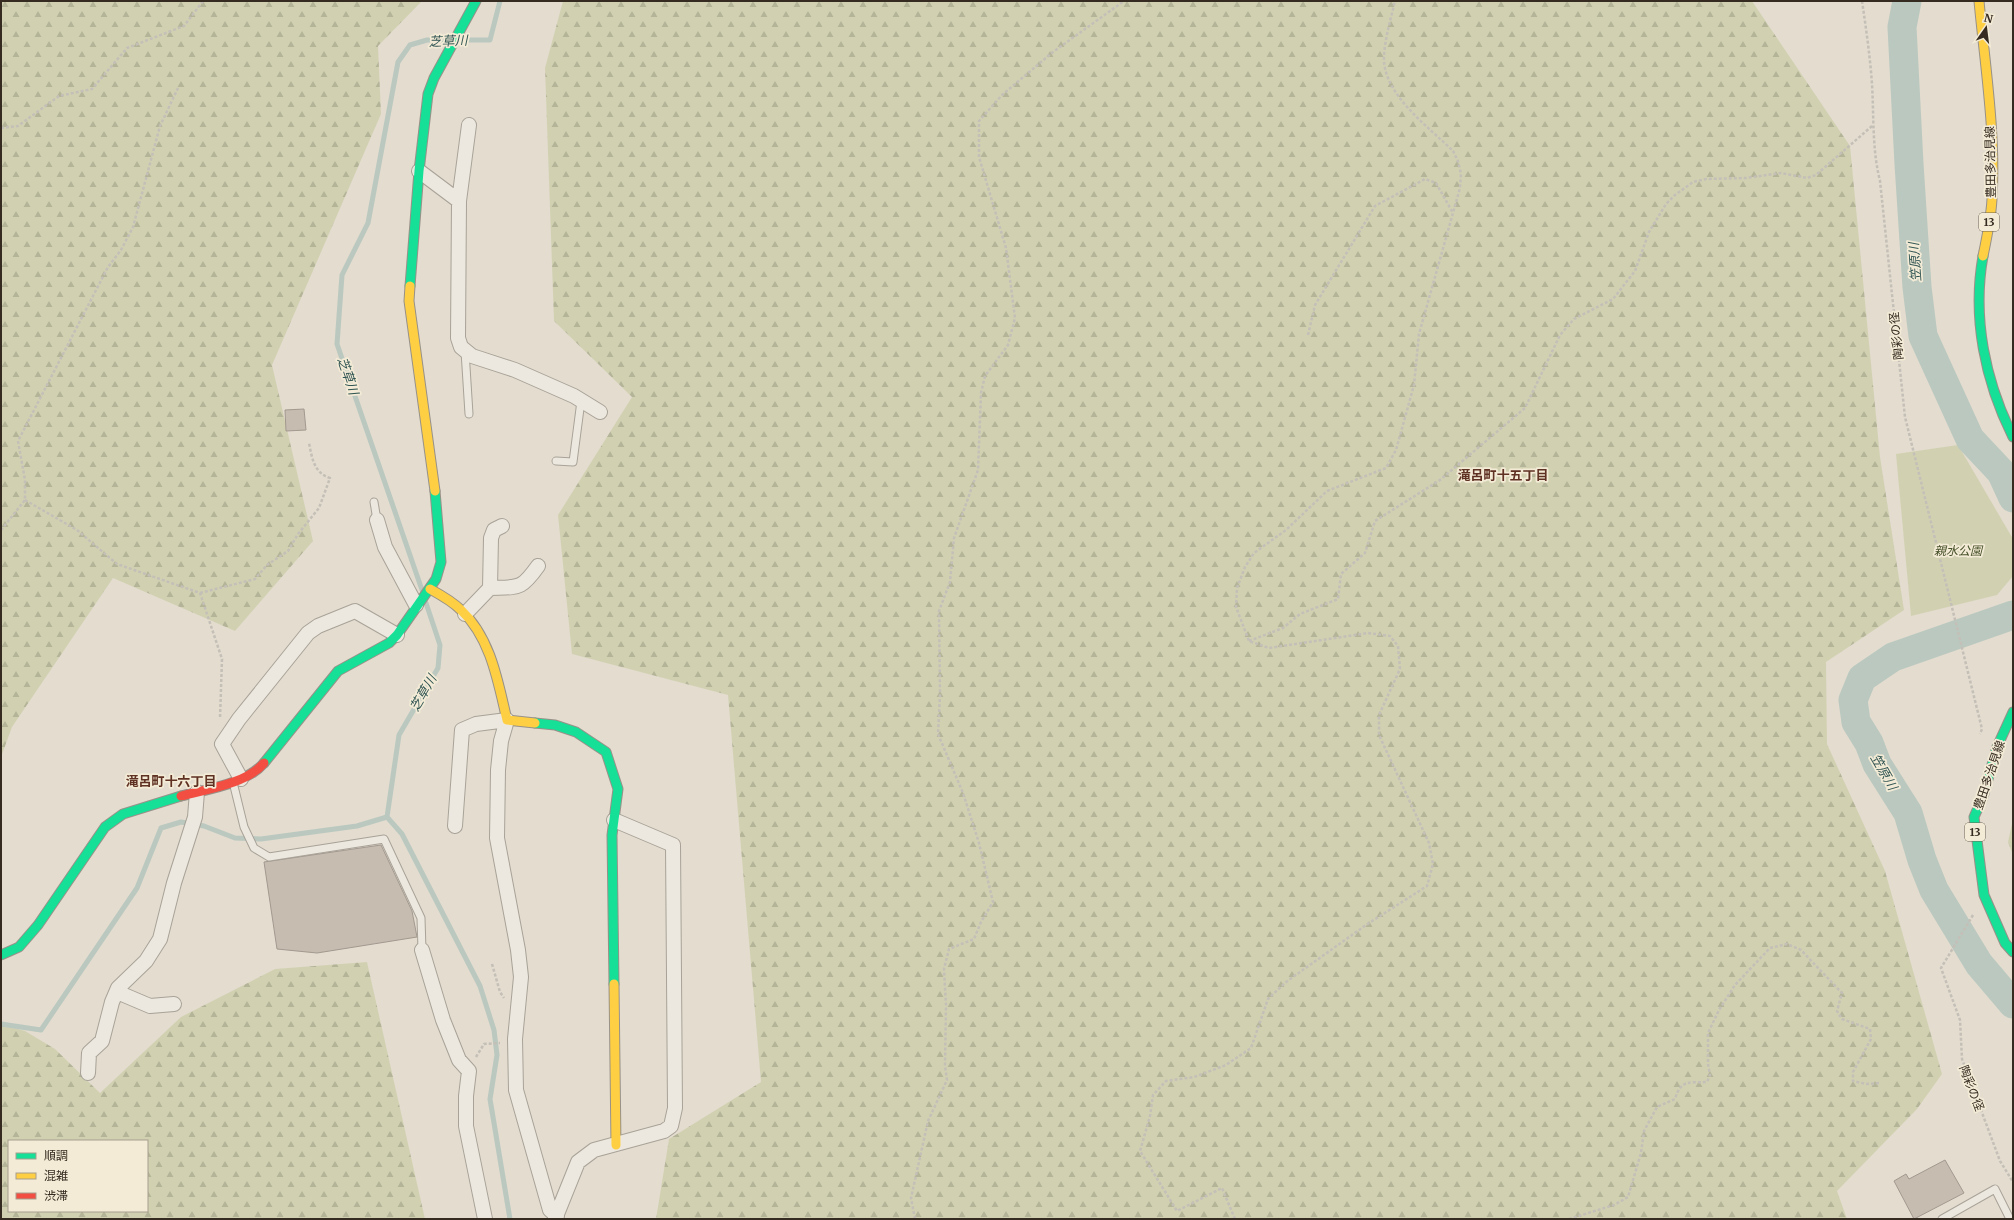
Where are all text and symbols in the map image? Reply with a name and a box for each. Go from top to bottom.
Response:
north arrow [1966,8,2006,48]
text: N [1983,10,1995,26]
water label: 芝草川 [428,32,470,50]
street label: 豊田多治見線 [1982,126,1998,198]
road number: 13 [1979,213,1999,231]
water label: 笠原川 [1905,240,1925,282]
street label: 陶彩の径 [1886,311,1906,361]
water label: 芝草川 [334,355,363,399]
district label: 滝呂町十五丁目 [1457,467,1549,484]
park label: 親水公園 [1934,543,1984,558]
water label: 芝草川 [406,670,441,714]
street label: 豊田多治見線 [1970,739,2008,811]
water label: 笠原川 [1867,751,1902,795]
district label: 滝呂町十六丁目 [125,773,217,790]
road number: 13 [1965,823,1985,841]
street label: 陶彩の径 [1956,1063,1988,1113]
legend [8,1140,148,1212]
text: 順調 [44,1148,68,1163]
text: 混雑 [44,1168,68,1183]
text: 渋滞 [44,1188,68,1203]

